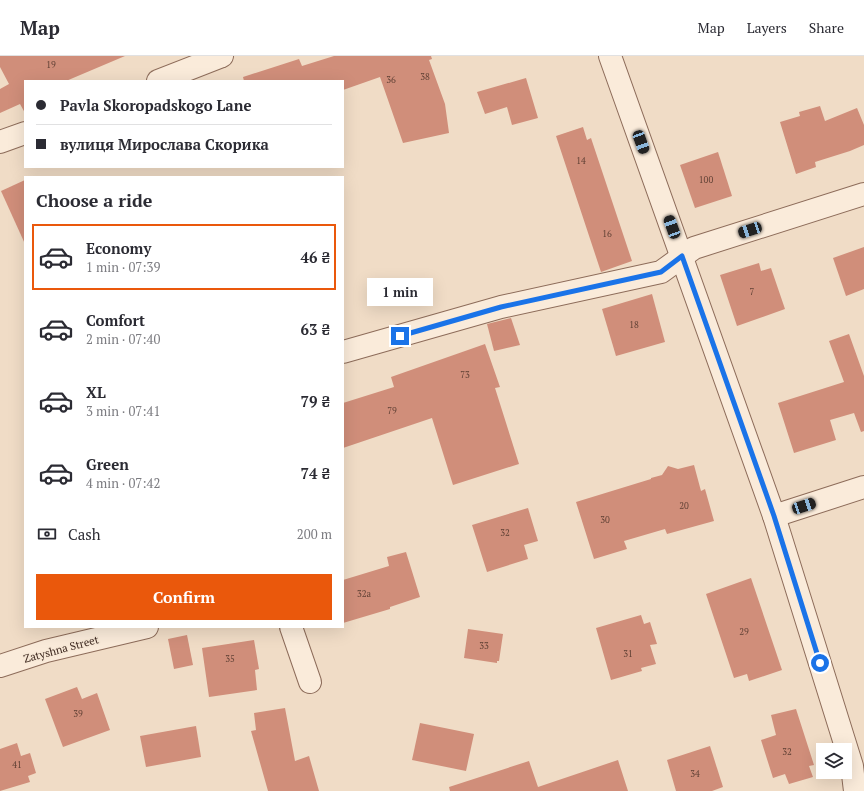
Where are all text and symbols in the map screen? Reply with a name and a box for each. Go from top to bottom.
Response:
text: Map [20,15,60,40]
text: Map [698,18,725,37]
text: Layers [747,18,787,37]
text: Share [809,18,844,37]
house number: 19 [46,59,56,71]
house number: 38 [420,71,430,83]
house number: 36 [386,74,396,86]
text: Pavla Skoropadskogo Lane [60,95,251,115]
car [631,129,651,155]
text: вулиця Мирослава Скорика [60,134,269,154]
house number: 14 [576,155,586,167]
house number: 100 [699,174,713,186]
text: Choose a ride [36,188,152,212]
car [662,214,682,240]
car [737,221,763,239]
house number: 16 [602,228,612,240]
text: Economy [86,238,151,258]
icon: car [38,239,74,275]
text: 46 ₴ [301,247,330,267]
text: 1 min · 07:39 [86,258,160,276]
callout: 1 min [367,278,433,306]
text: 1 min [382,283,418,301]
house number: 7 [750,286,755,298]
text: Comfort [86,310,145,330]
icon: car [38,311,74,347]
text: 63 ₴ [301,319,330,339]
house number: 18 [629,319,639,331]
route end [391,327,409,345]
text: 2 min · 07:40 [86,330,160,348]
house number: 73 [460,369,470,381]
text: XL [86,382,106,402]
icon: car [38,383,74,419]
text: 79 ₴ [301,391,330,411]
text: 3 min · 07:41 [86,402,160,420]
house number: 79 [387,405,397,417]
text: Green [86,454,129,474]
icon: car [38,455,74,491]
text: 74 ₴ [301,463,330,483]
text: 4 min · 07:42 [86,474,160,492]
car [791,497,817,515]
house number: 20 [679,500,689,512]
house number: 30 [600,514,610,526]
icon: cash [36,523,58,545]
text: Cash [68,524,101,544]
text: 200 m [297,525,332,543]
house number: 32 [500,527,510,539]
button: Confirm [36,574,332,620]
house number: 32а [357,588,372,600]
house number: 29 [739,626,749,638]
street label: Zatyshna Street [22,632,100,666]
house number: 33 [479,640,489,652]
house number: 31 [623,648,633,660]
house number: 35 [225,653,235,665]
route start [811,654,829,672]
house number: 39 [73,708,83,720]
map controls [816,743,852,779]
button: layers [816,743,852,779]
house number: 32 [782,746,792,758]
house number: 41 [12,759,22,771]
house number: 34 [690,768,700,780]

